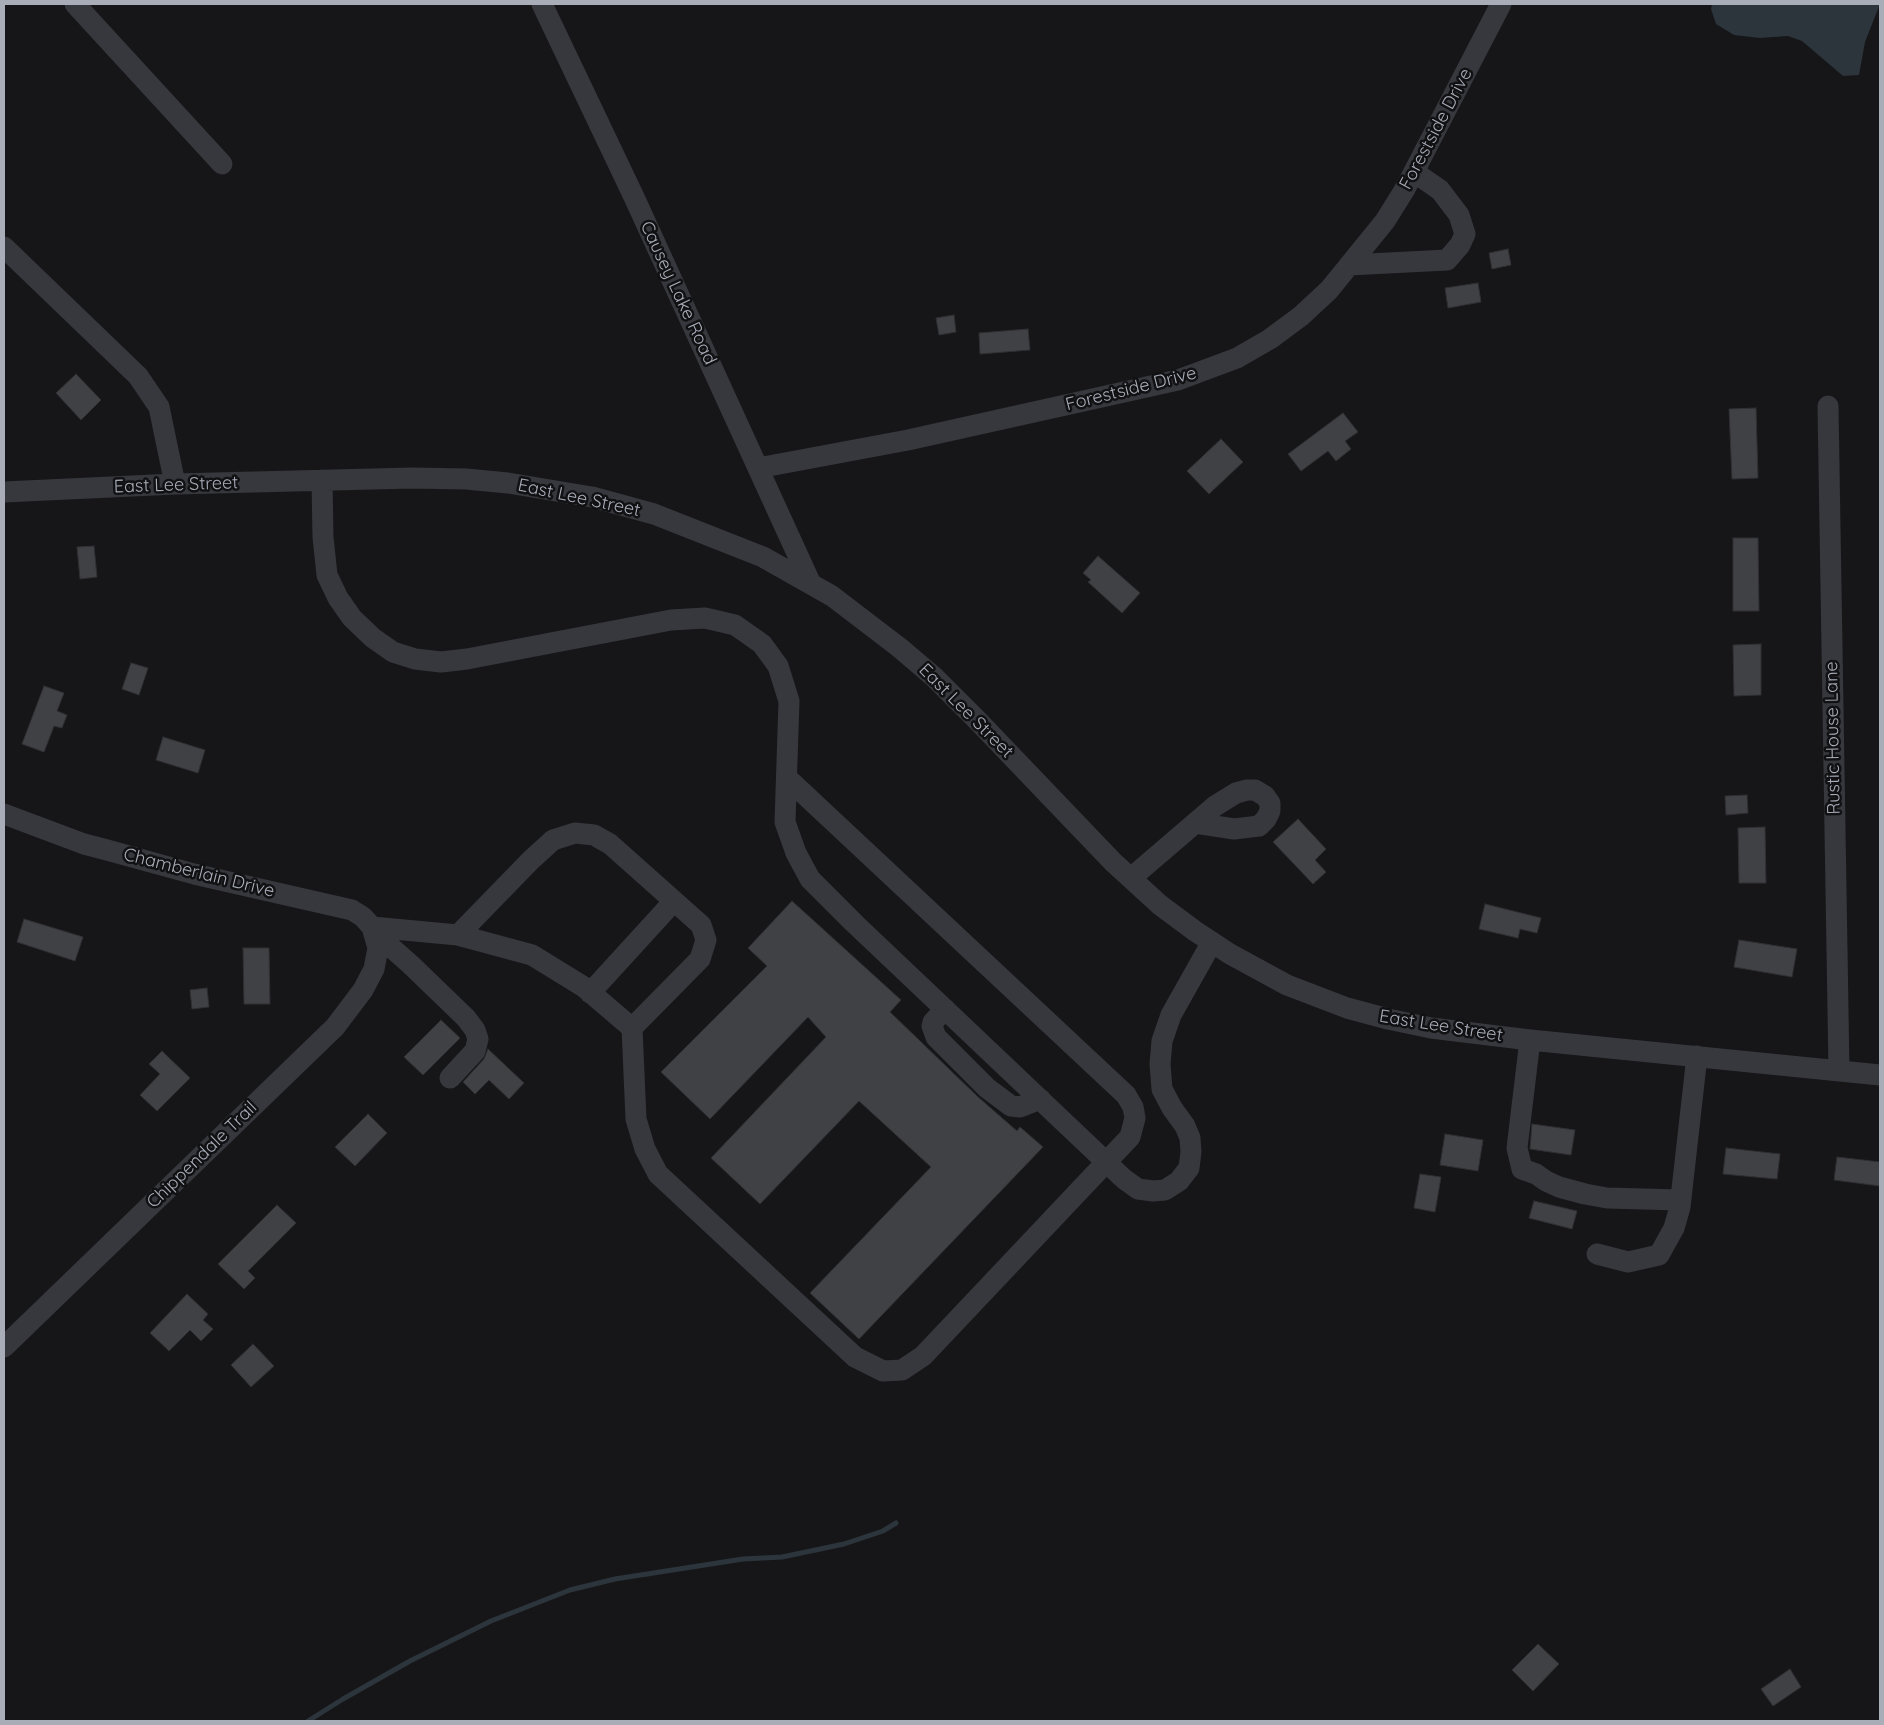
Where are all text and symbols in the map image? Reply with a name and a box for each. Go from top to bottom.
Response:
street label: Forestside Drive [1395,65,1477,193]
street label: Causey Lake Road [635,218,721,368]
street label: Forestside Drive [1063,362,1199,416]
street label: East Lee Street [113,472,239,498]
street label: East Lee Street [516,474,642,522]
street label: East Lee Street [914,659,1018,763]
street label: Rustic House Lane [1821,661,1845,815]
street label: Chamberlain Drive [121,844,277,902]
street label: East Lee Street [1378,1006,1504,1046]
street label: Chippendale Trail [143,1097,261,1213]

